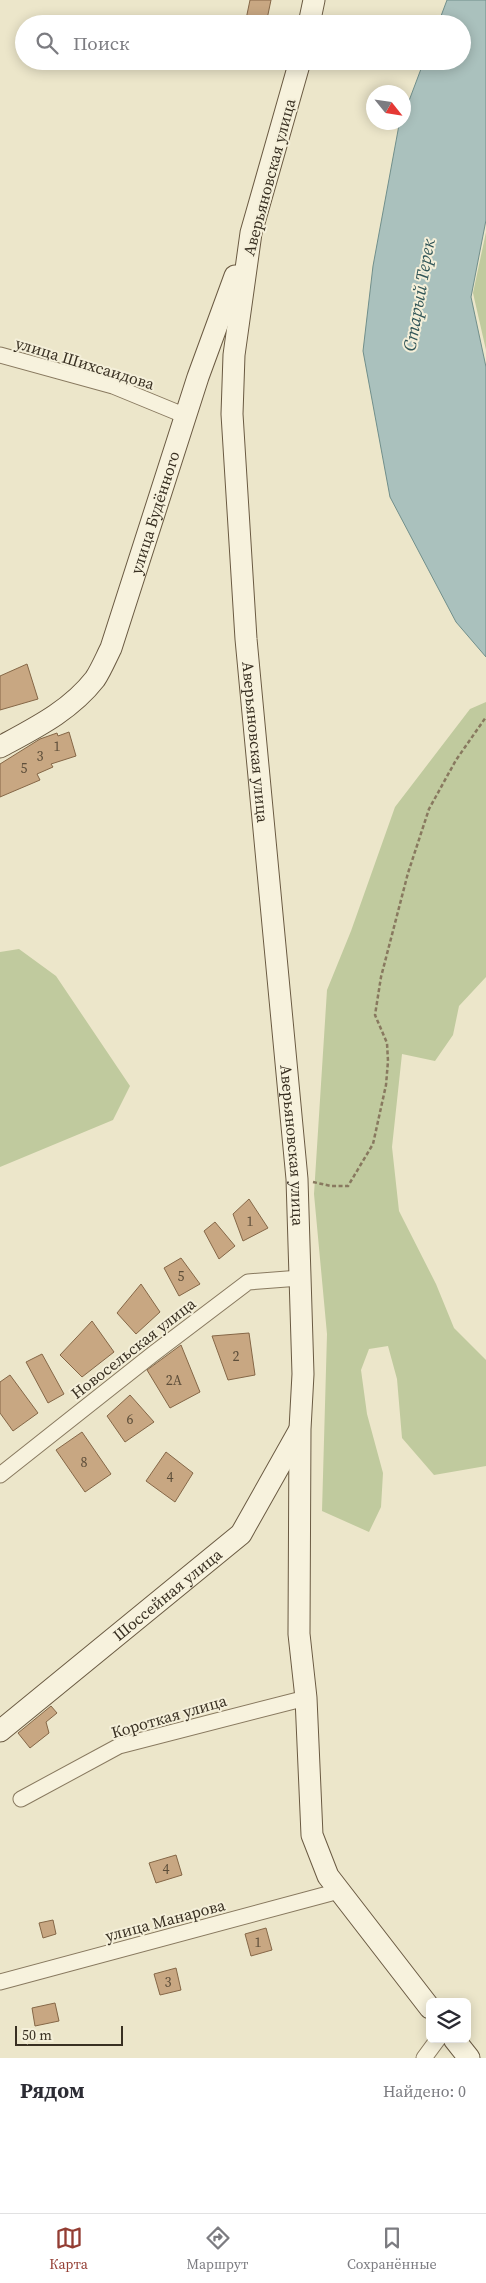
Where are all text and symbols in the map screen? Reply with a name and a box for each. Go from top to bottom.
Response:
search box [15,15,471,70]
icon: search [33,29,61,57]
text: Поиск [73,30,130,56]
north arrow [366,85,411,130]
street label: Аверьяновская улица [237,95,301,258]
water label: Старый Терек [396,237,441,353]
street label: улица Шихсаидова [13,331,158,395]
street label: улица Будённого [124,448,185,577]
street label: Аверьяновская улица [237,660,274,824]
house number: 1 [54,736,61,756]
house number: 3 [37,746,44,766]
house number: 5 [21,758,28,778]
street label: Аверьяновская улица [275,1064,309,1227]
house number: 1 [247,1211,254,1231]
house number: 5 [178,1266,185,1286]
street label: Новосельская улица [66,1292,201,1404]
house number: 2 [233,1346,240,1366]
house number: 2А [166,1370,183,1390]
house number: 6 [127,1409,134,1429]
house number: 8 [81,1452,88,1472]
house number: 4 [167,1467,174,1487]
street label: Шоссейная улица [108,1543,227,1646]
street label: Короткая улица [109,1689,230,1743]
house number: 4 [163,1859,170,1879]
street label: улица Манарова [103,1893,228,1947]
house number: 1 [255,1932,262,1952]
house number: 3 [165,1972,172,1992]
map controls [426,1998,471,2043]
button: layers [426,1998,471,2043]
scale bar [15,2023,122,2046]
text: 50 m [22,2025,52,2045]
text: Рядом [20,2076,85,2105]
text: Найдено: 0 [383,2080,466,2102]
tab: Карта [49,2224,88,2274]
tab: Маршрут [187,2224,248,2274]
tab: Сохранённые [347,2224,437,2274]

